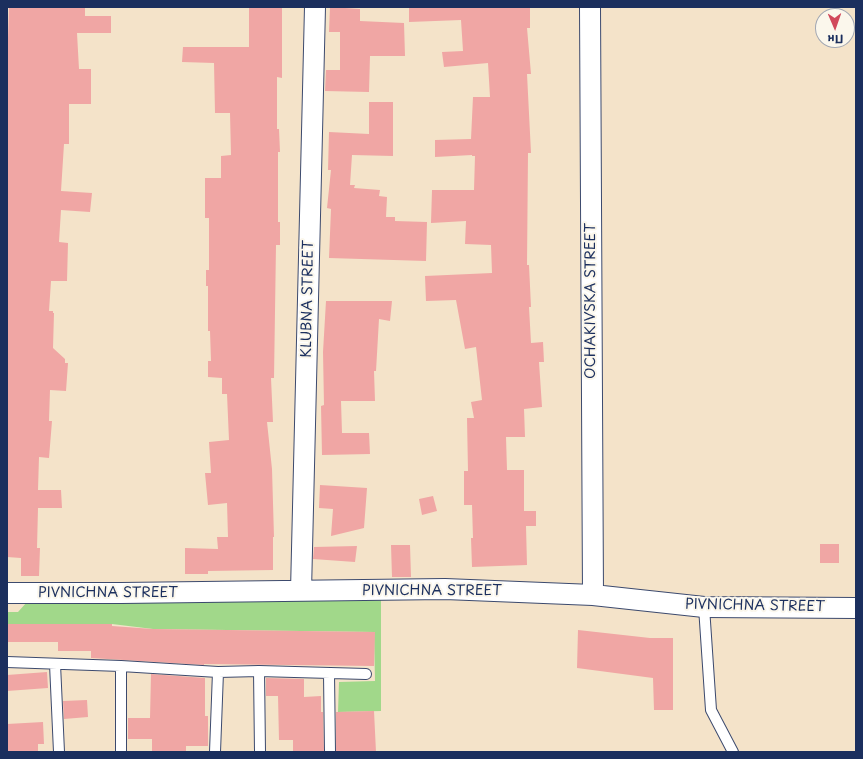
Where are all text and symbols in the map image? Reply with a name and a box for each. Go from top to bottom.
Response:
north arrow [815,8,855,48]
text: Пн [827,31,844,48]
street label: OCHAKIVSKA STREET [583,223,599,379]
street label: KLUBNA STREET [299,240,317,358]
street label: PIVNICHNA STREET [362,583,502,599]
street label: PIVNICHNA STREET [38,585,178,601]
street label: PIVNICHNA STREET [685,596,825,616]

